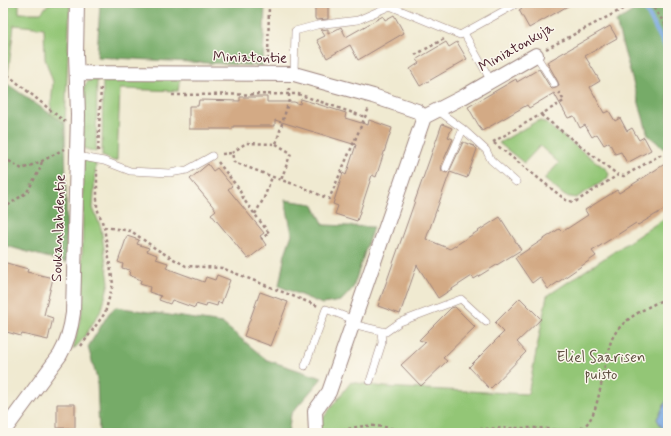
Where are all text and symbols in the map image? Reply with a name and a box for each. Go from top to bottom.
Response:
street label: Miniatonkuja [475,18,559,78]
street label: Miniatontie [213,47,287,69]
street label: Soukanlahdentie [47,174,71,282]
park label: Eliel Saarisen puisto [557,348,645,385]

